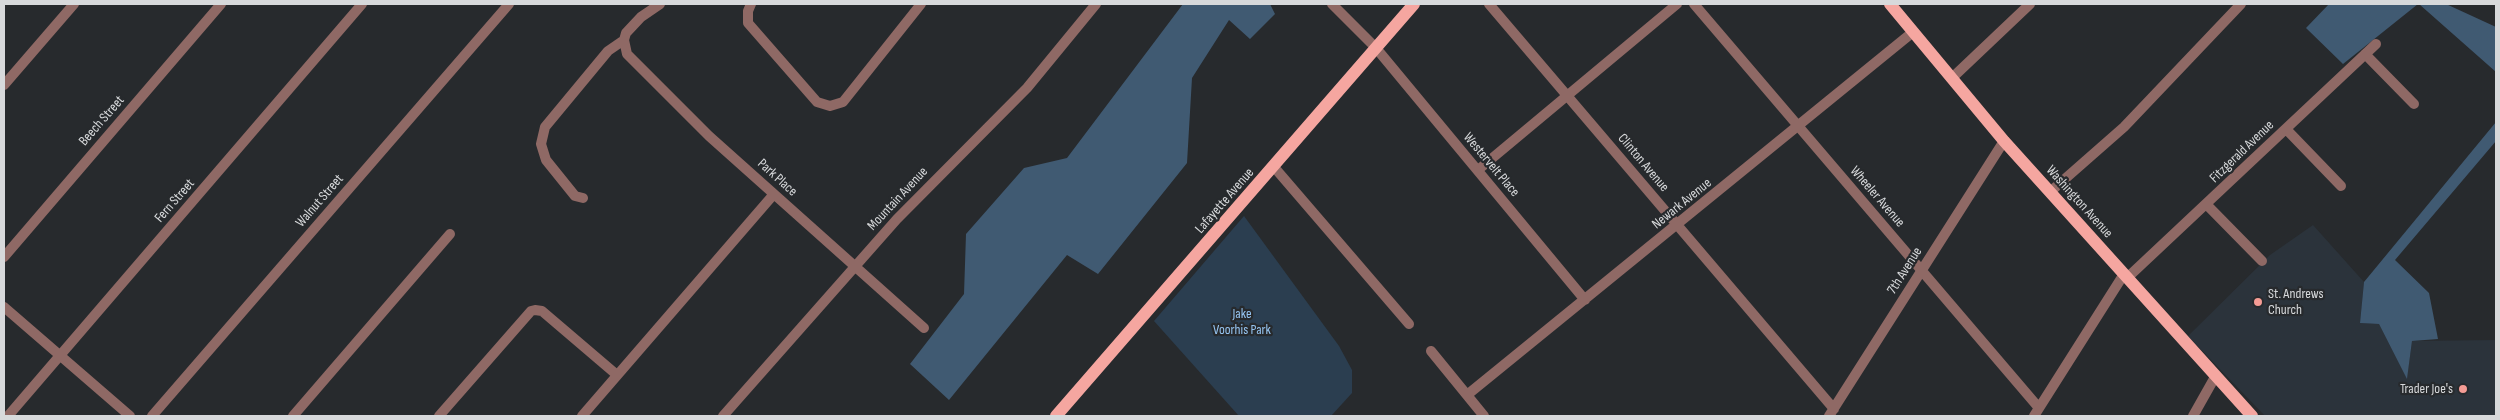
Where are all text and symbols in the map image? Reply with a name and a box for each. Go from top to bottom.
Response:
street label: Beech Street [76,93,128,149]
street label: Fitzgerald Avenue [2206,117,2278,187]
street label: Westervelt Place [1459,130,1523,200]
street label: Clinton Avenue [1614,130,1672,196]
street label: Park Place [754,156,800,200]
street label: Washington Avenue [2042,162,2116,242]
street label: Wheeler Avenue [1846,163,1908,231]
street label: Mountain Avenue [864,164,932,234]
street label: Lafayette Avenue [1192,165,1258,237]
street label: Walnut Street [292,171,348,231]
street label: Newark Avenue [1649,175,1715,233]
street label: Fern Street [151,176,199,226]
street label: 7th Avenue [1884,244,1926,298]
place label: St. Andrews Church [2268,286,2324,318]
marker: St. Andrews Church [2252,296,2264,308]
park label: Jake Voorhis Park [1213,306,1271,338]
place label: Trader Joe's [2400,381,2453,397]
marker: Trader Joe's [2457,383,2469,395]

